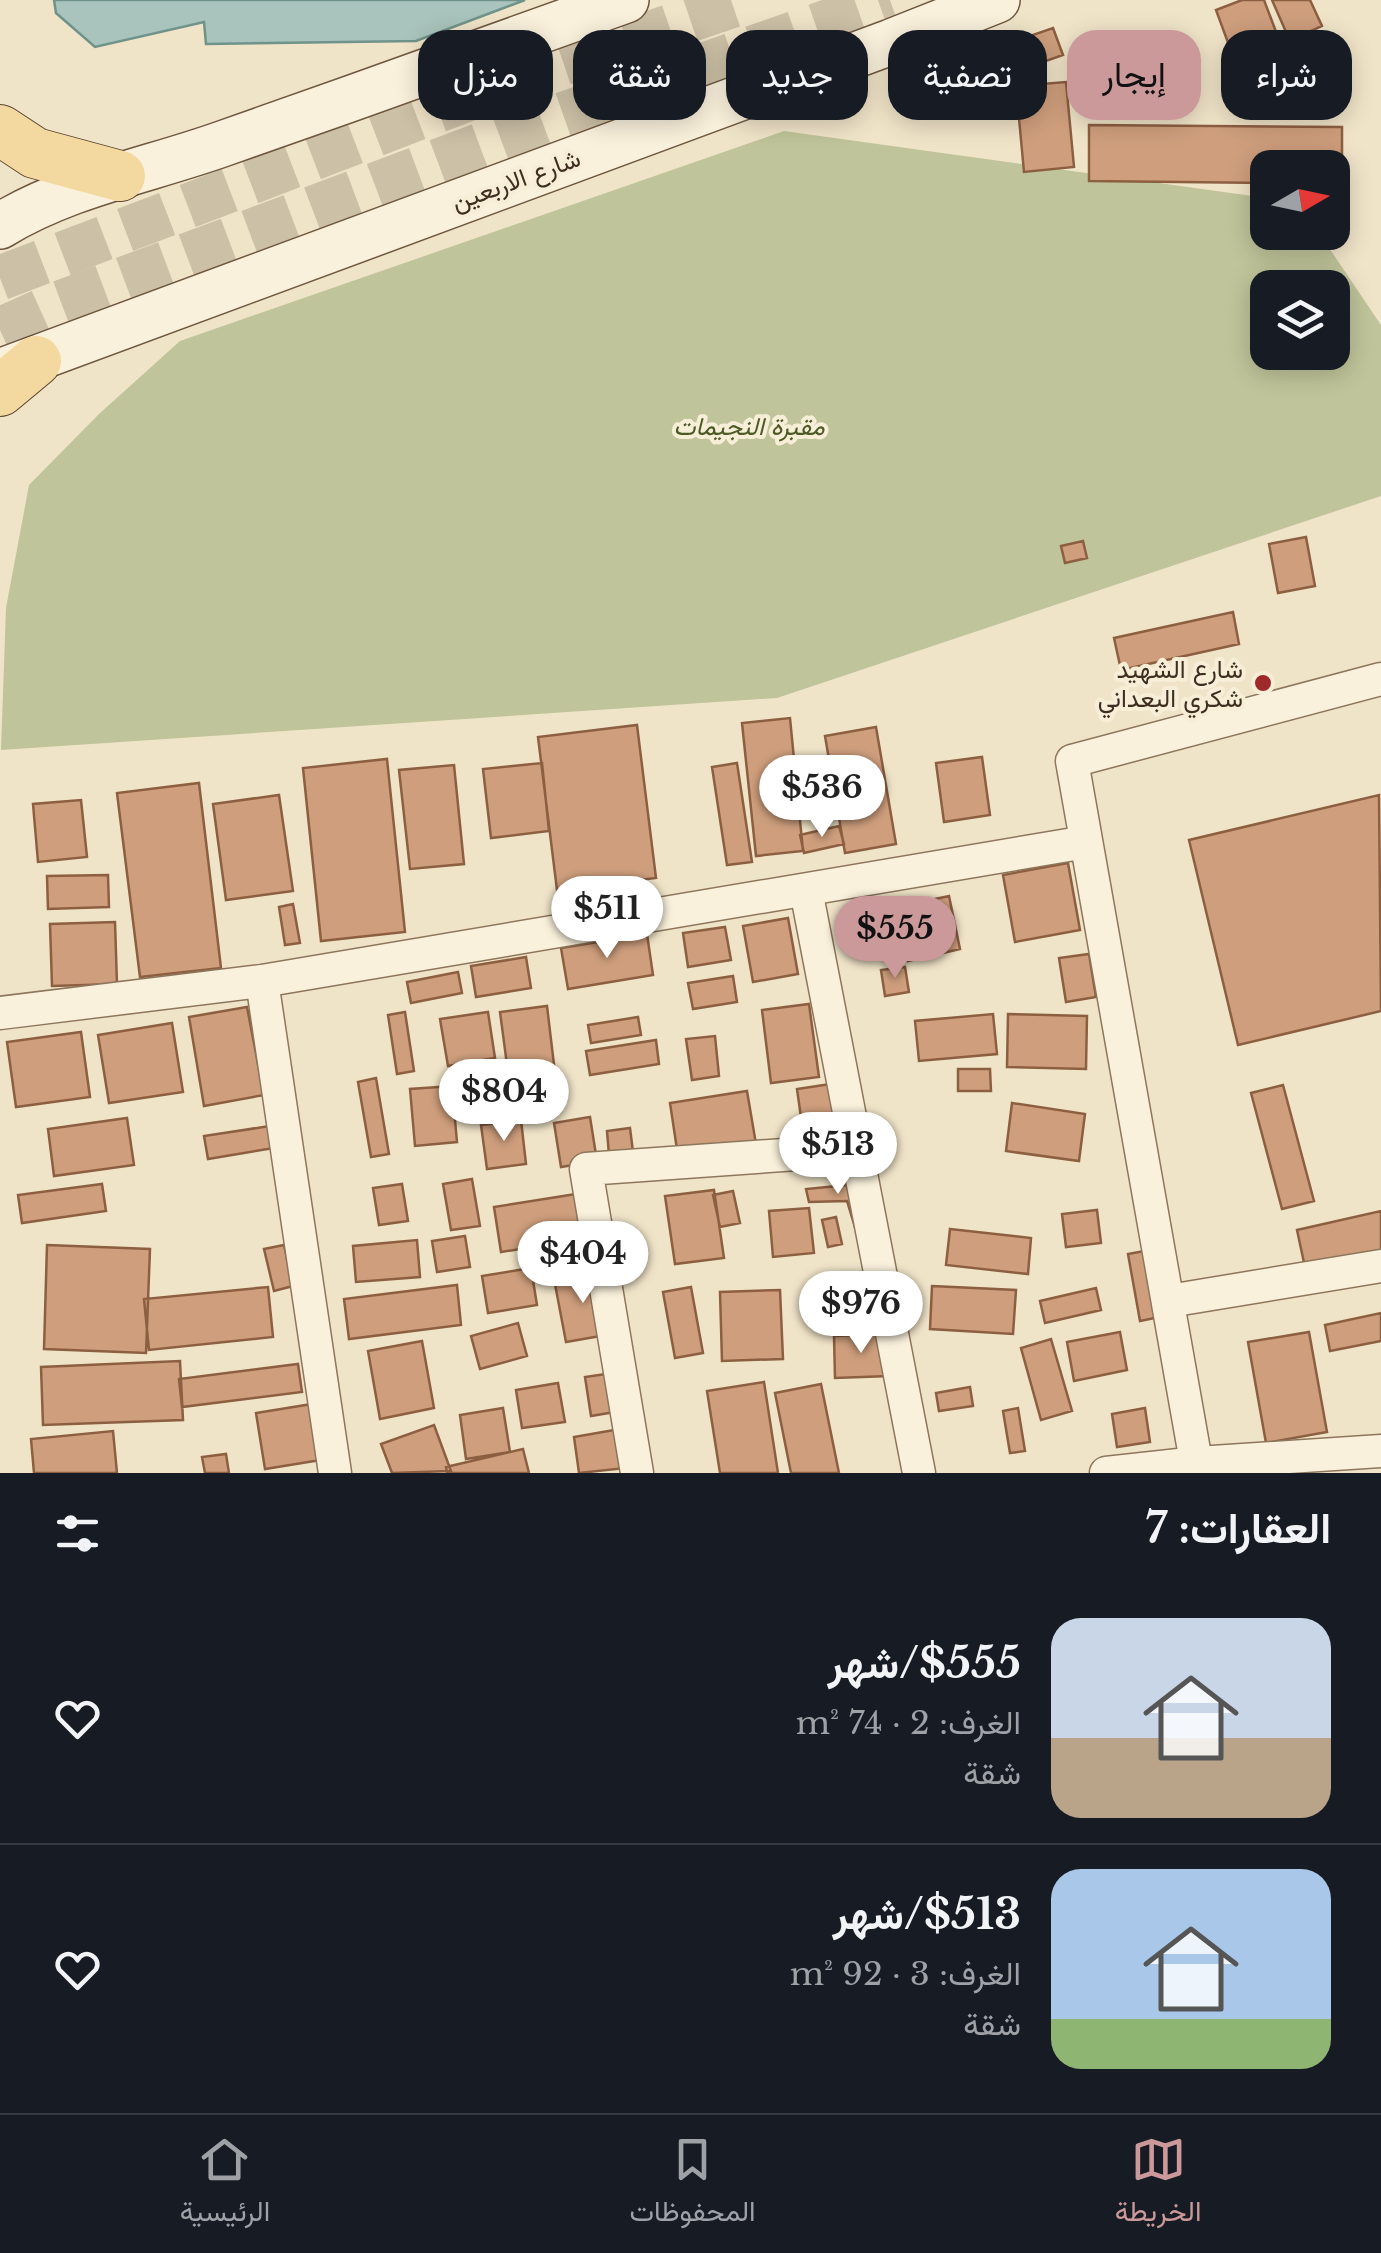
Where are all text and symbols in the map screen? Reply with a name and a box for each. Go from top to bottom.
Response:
chip: منزل [418,30,553,120]
chip: شقة [573,30,706,120]
chip: جديد [726,30,868,120]
chip: تصفية [888,30,1047,120]
chip: إيجار [1067,30,1201,120]
chip: شراء [1221,30,1352,120]
street label: شارع الاربعين [447,142,585,219]
north arrow [1250,150,1350,250]
map controls [1250,150,1350,370]
button: layers [1250,270,1350,370]
park label: مقبرة النجيمات [674,411,825,442]
place label: شارع الشهيد شكري البعداني [1098,654,1243,719]
marker: شارع الشهيد شكري البعداني [1252,672,1274,694]
pin: $536 [763,755,881,840]
text: $536 [781,767,863,807]
pin: $511 [548,876,666,961]
text: $511 [573,888,641,928]
pin: $555 [836,896,954,981]
text: $555 [856,908,934,948]
pin: $804 [445,1059,563,1144]
text: $804 [461,1071,547,1111]
pin: $513 [779,1112,897,1197]
text: $513 [801,1124,875,1164]
pin: $404 [524,1221,642,1306]
text: $404 [539,1233,627,1273]
pin: $976 [802,1271,920,1356]
text: $976 [821,1283,901,1323]
text: العقارات: 7 [1145,1502,1331,1554]
icon: filters [50,1506,105,1561]
text: $555/شهر [828,1637,1021,1689]
icon: home [1131,1658,1251,1778]
icon: heart [50,1691,105,1746]
text: الغرف: 2 · 74 m² [796,1703,1021,1743]
text: شقة [963,1753,1021,1793]
text: $513/شهر [833,1888,1021,1940]
icon: home [1131,1909,1251,2029]
icon: heart [50,1942,105,1997]
text: الغرف: 3 · 92 m² [790,1954,1021,1994]
text: شقة [963,2004,1021,2044]
tab: الرئيسية [180,2132,270,2236]
tab: المحفوظات [629,2132,756,2236]
tab: الخريطة [1115,2132,1201,2236]

